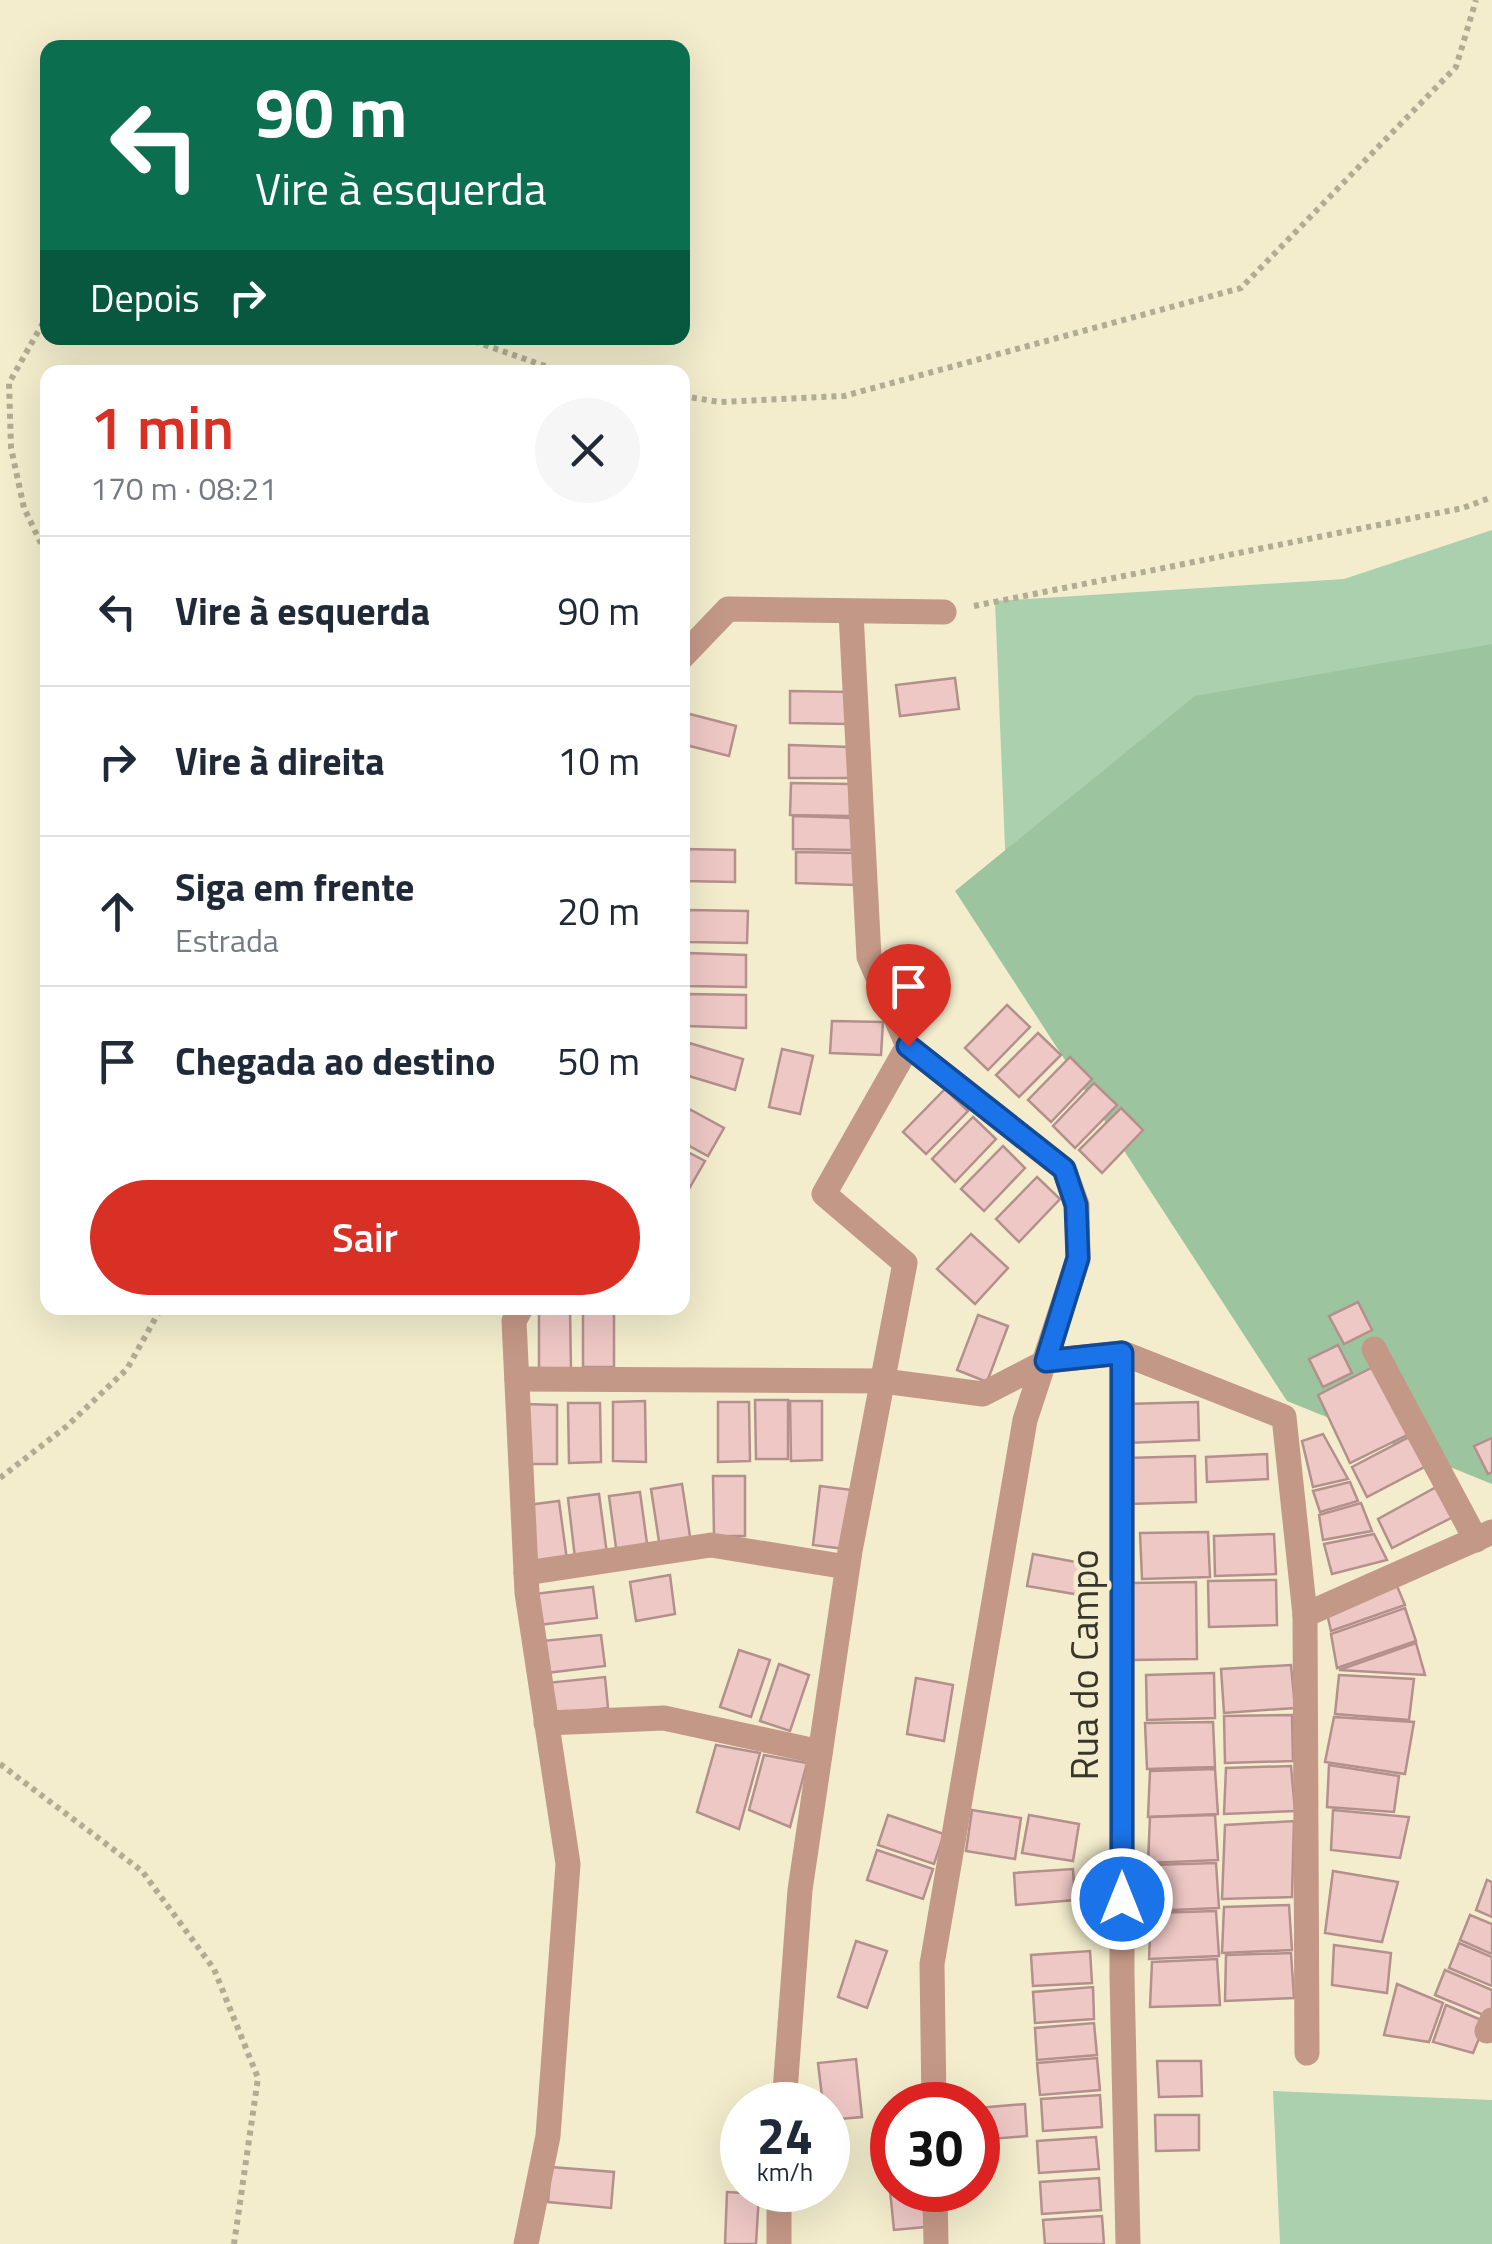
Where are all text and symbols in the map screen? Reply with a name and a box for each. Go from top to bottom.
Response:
text: 90 m [255,58,408,164]
icon: left [90,80,220,210]
text: Vire à esquerda [255,154,547,222]
text: Depois [90,269,200,327]
icon: right [220,270,275,325]
text: 1 min [90,381,234,472]
button: close [535,398,640,503]
text: 170 m · 08:21 [90,464,277,512]
text: Vire à esquerda [175,582,430,640]
text: 90 m [557,582,640,640]
icon: left [90,584,145,639]
text: Vire à direita [175,732,385,790]
text: 10 m [557,732,640,790]
icon: right [90,734,145,789]
text: Siga em frente [175,858,414,916]
text: 20 m [557,882,640,940]
icon: ahead [90,884,145,939]
text: Estrada [175,916,279,964]
pin [866,944,951,1047]
icon: arrive [881,959,936,1014]
text: Chegada ao destino [175,1032,495,1090]
text: 50 m [557,1032,640,1090]
icon: arrive [90,1034,145,1089]
button: Sair [90,1180,640,1295]
street label: Rua do Campo [1055,1550,1113,1780]
position arrow [1070,1847,1174,1951]
speed limit sign: 30 [870,2082,1000,2212]
text: 24 [757,2097,813,2173]
text: km/h [757,2153,813,2191]

